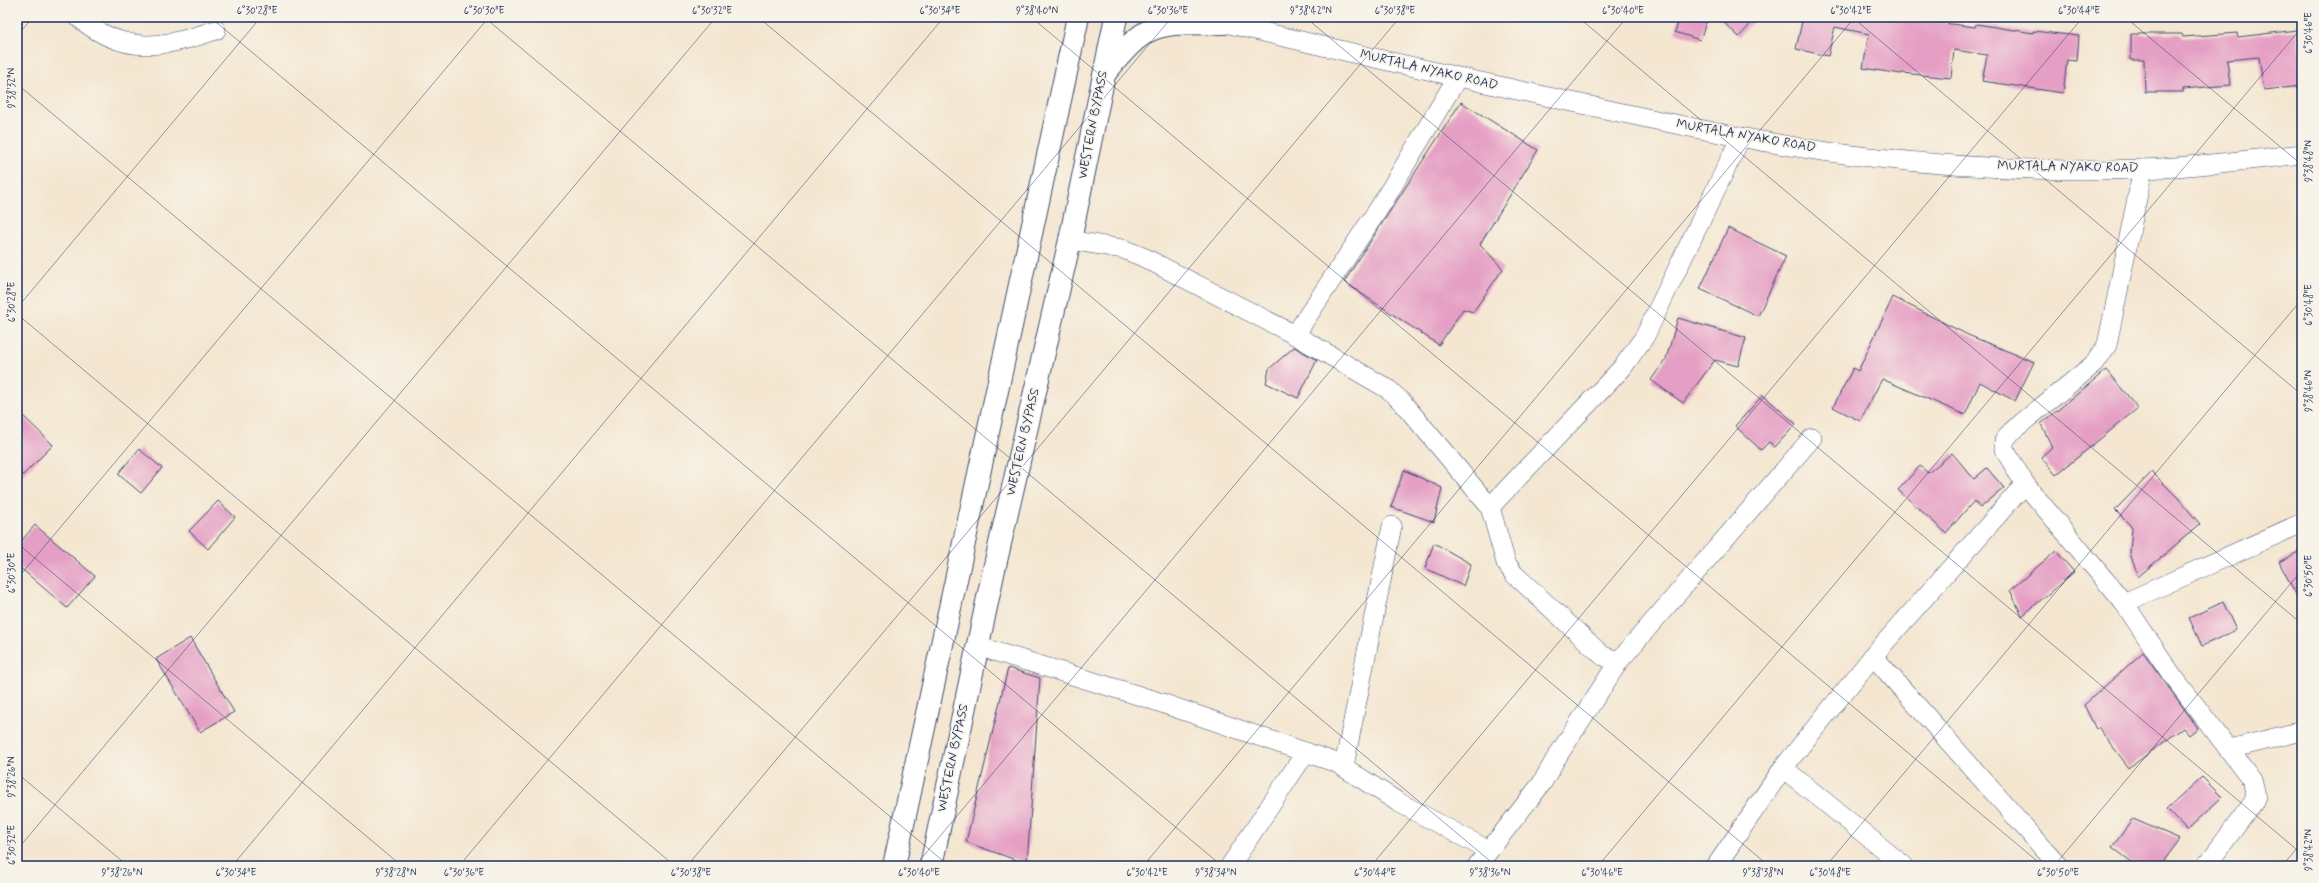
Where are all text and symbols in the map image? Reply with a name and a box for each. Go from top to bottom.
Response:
text: 6°30'28"E [237,4,278,18]
text: 6°30'30"E [464,4,504,18]
text: 6°30'32"E [692,4,732,18]
text: 6°30'34"E [920,4,961,18]
text: 9°38'40"N [1016,4,1058,18]
text: 6°30'36"E [1148,4,1188,18]
text: 9°38'42"N [1290,4,1332,18]
text: 6°30'38"E [1375,4,1415,18]
text: 6°30'40"E [1602,4,1644,18]
text: 6°30'42"E [1830,4,1872,18]
text: 6°30'44"E [2058,4,2100,18]
text: 6°30'46"E [2302,12,2316,54]
street label: MURTALA NYAKO ROAD [1358,46,1500,94]
text: 9°38'32"N [5,67,19,108]
street label: WESTERN BYPASS [1074,70,1112,180]
street label: MURTALA NYAKO ROAD [1675,115,1817,157]
text: 9°38'48"N [2302,140,2316,182]
street label: MURTALA NYAKO ROAD [1997,157,2139,177]
text: 6°30'28"E [5,281,19,322]
text: 6°30'48"E [2302,284,2316,326]
text: 9°38'46"N [2302,370,2316,412]
street label: WESTERN BYPASS [1002,387,1044,497]
text: 6°30'30"E [5,553,19,593]
text: 6°30'50"E [2302,555,2316,597]
street label: WESTERN BYPASS [933,703,973,813]
text: 9°38'26"N [5,756,19,798]
text: 6°30'32"E [5,825,19,865]
text: 9°38'42"N [2302,829,2316,871]
text: 9°38'26"N [101,866,143,880]
text: 6°30'34"E [216,866,257,880]
text: 9°38'28"N [375,866,417,880]
text: 6°30'36"E [444,866,484,880]
text: 6°30'38"E [671,866,711,880]
text: 6°30'40"E [898,866,940,880]
text: 6°30'42"E [1126,866,1168,880]
text: 9°38'34"N [1195,866,1237,880]
text: 6°30'44"E [1354,866,1396,880]
text: 9°38'36"N [1470,866,1511,880]
text: 6°30'46"E [1581,866,1623,880]
text: 9°38'38"N [1743,866,1784,880]
text: 6°30'48"E [1809,866,1851,880]
text: 6°30'50"E [2037,866,2079,880]

